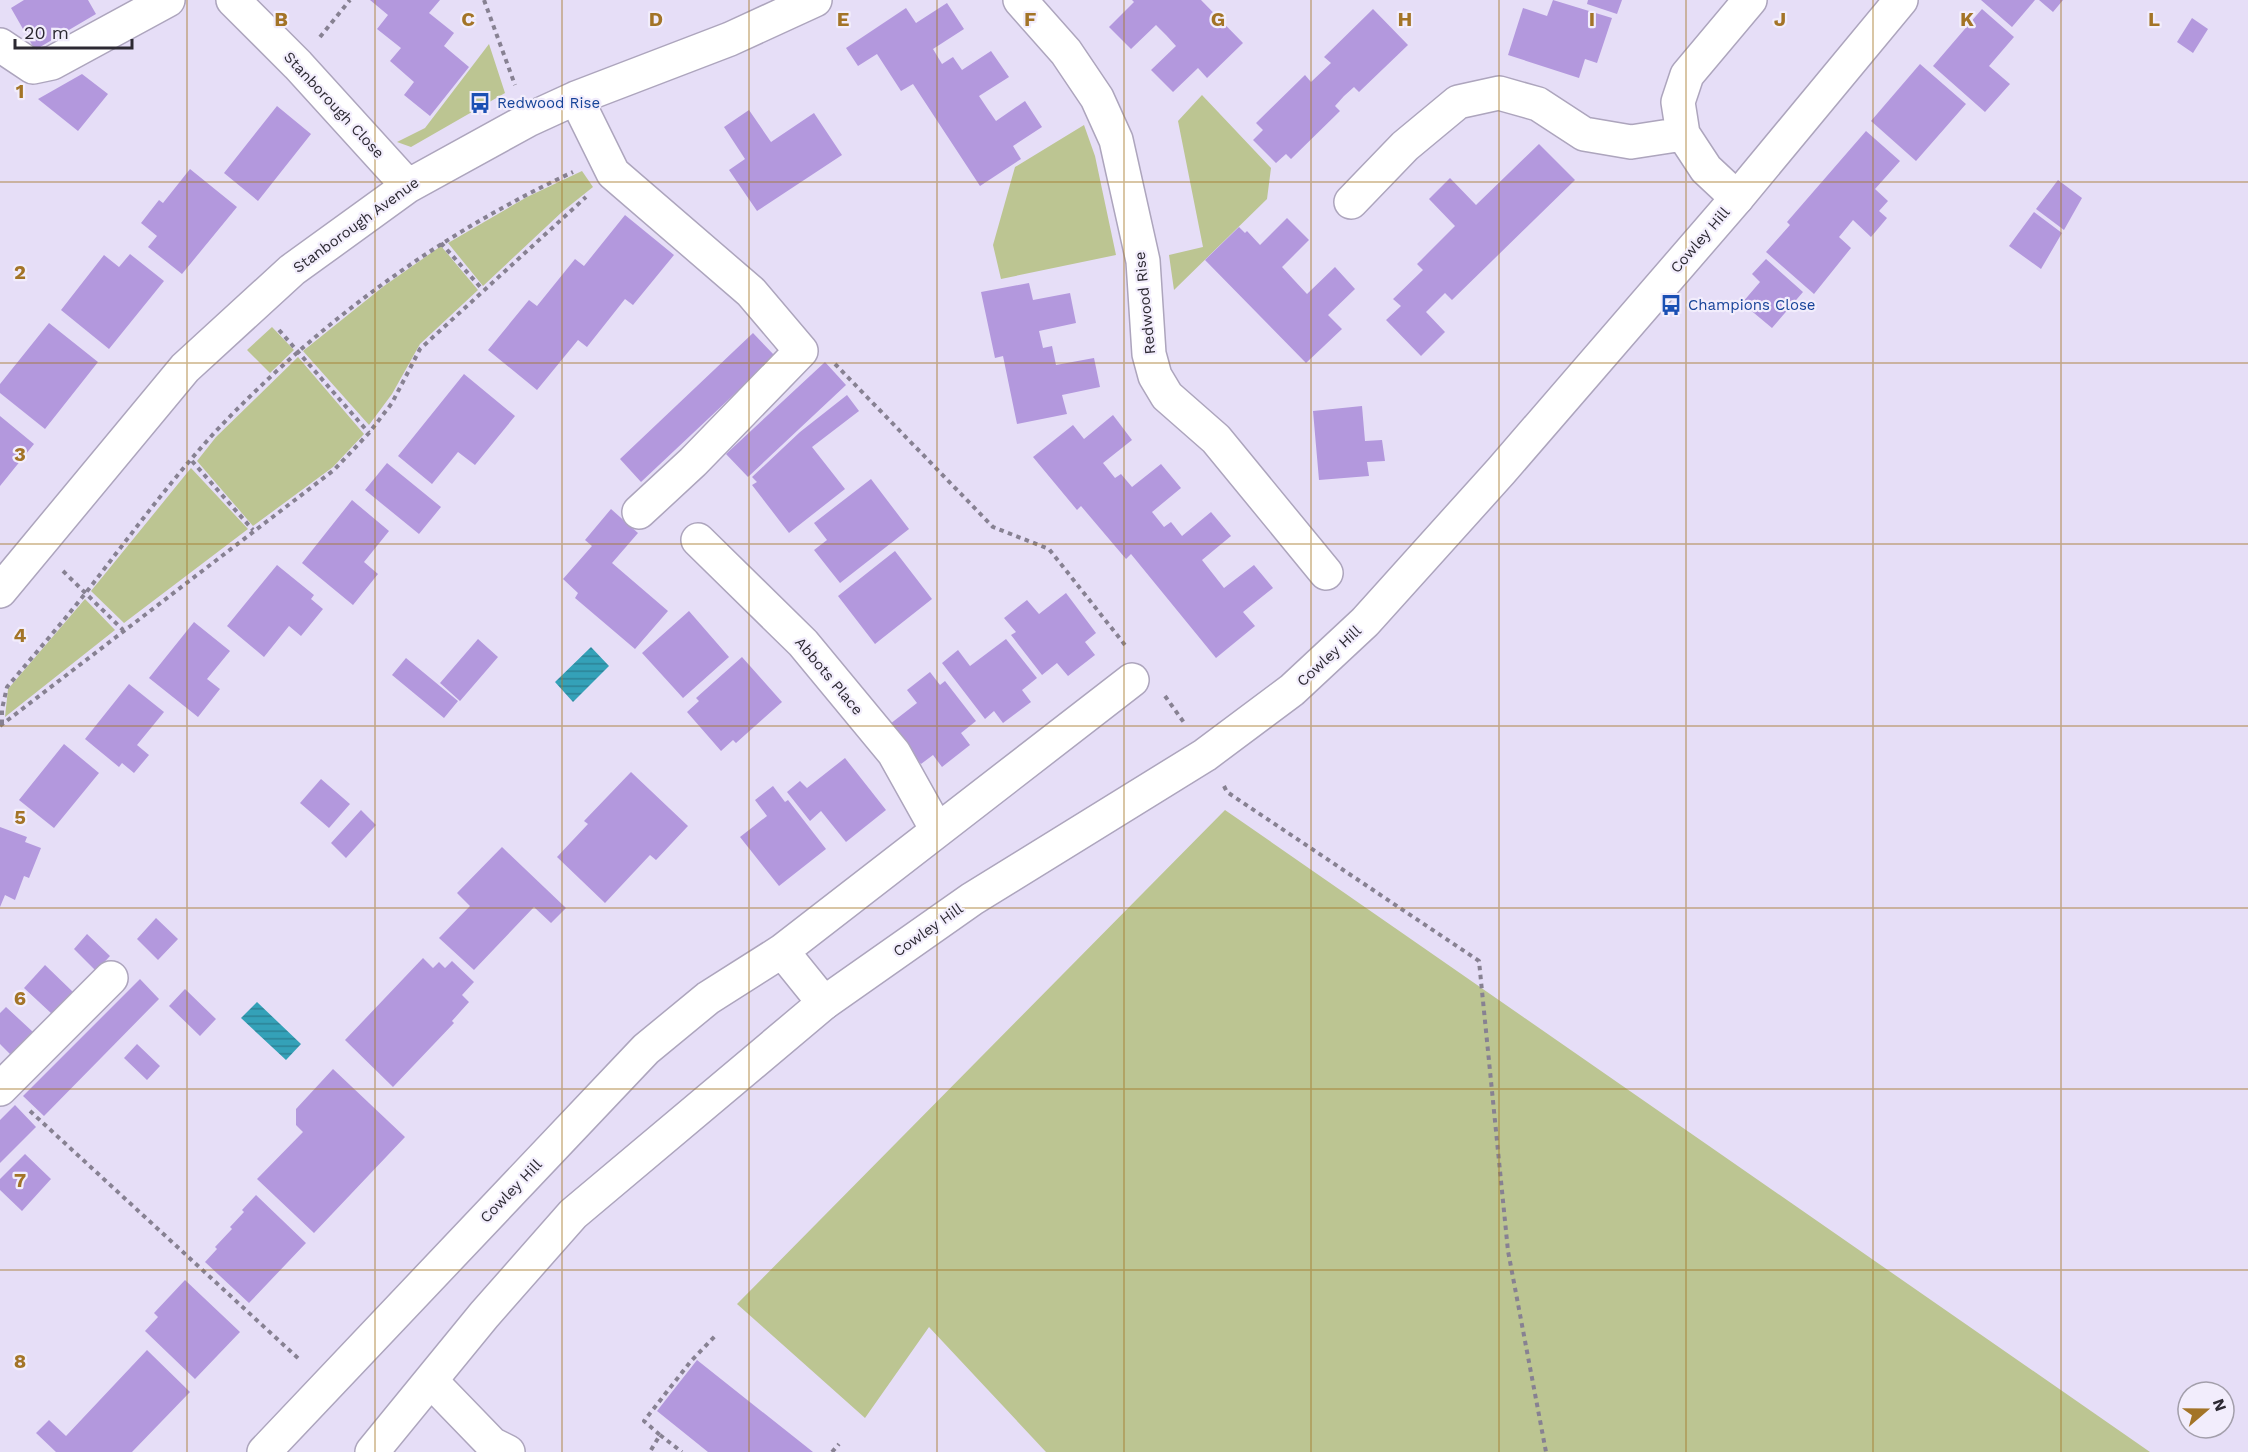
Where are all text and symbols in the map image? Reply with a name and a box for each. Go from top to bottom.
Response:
text: B [274,7,288,31]
text: C [461,7,475,31]
text: D [649,7,663,31]
text: E [837,7,849,31]
text: F [1024,7,1036,31]
text: G [1211,7,1225,31]
text: H [1398,7,1412,31]
text: I [1589,7,1595,31]
text: J [1774,7,1786,31]
text: K [1960,7,1974,31]
text: L [2148,7,2160,31]
scale bar [15,12,132,50]
text: 20 m [24,22,69,43]
street label: Stanborough Close [280,48,388,162]
text: 1 [16,79,24,103]
bus stop icon: Redwood Rise [468,91,492,115]
place label: Redwood Rise [497,94,600,112]
street label: Stanborough Avenue [290,173,422,277]
street label: Cowley Hill [1667,203,1734,277]
street label: Redwood Rise [1131,251,1159,355]
text: 2 [14,260,26,284]
bus stop icon: Champions Close [1659,293,1683,317]
place label: Champions Close [1688,296,1816,314]
text: 3 [14,442,26,466]
street label: Cowley Hill [1293,621,1365,690]
text: 4 [14,623,27,647]
street label: Abbots Place [791,633,867,719]
text: 5 [14,805,26,829]
street label: Cowley Hill [890,899,967,961]
text: 6 [14,986,26,1010]
street label: Cowley Hill [476,1155,546,1226]
text: 7 [14,1168,26,1192]
text: 8 [14,1349,26,1373]
north arrow [2176,1380,2236,1440]
text: N [2209,1396,2231,1414]

